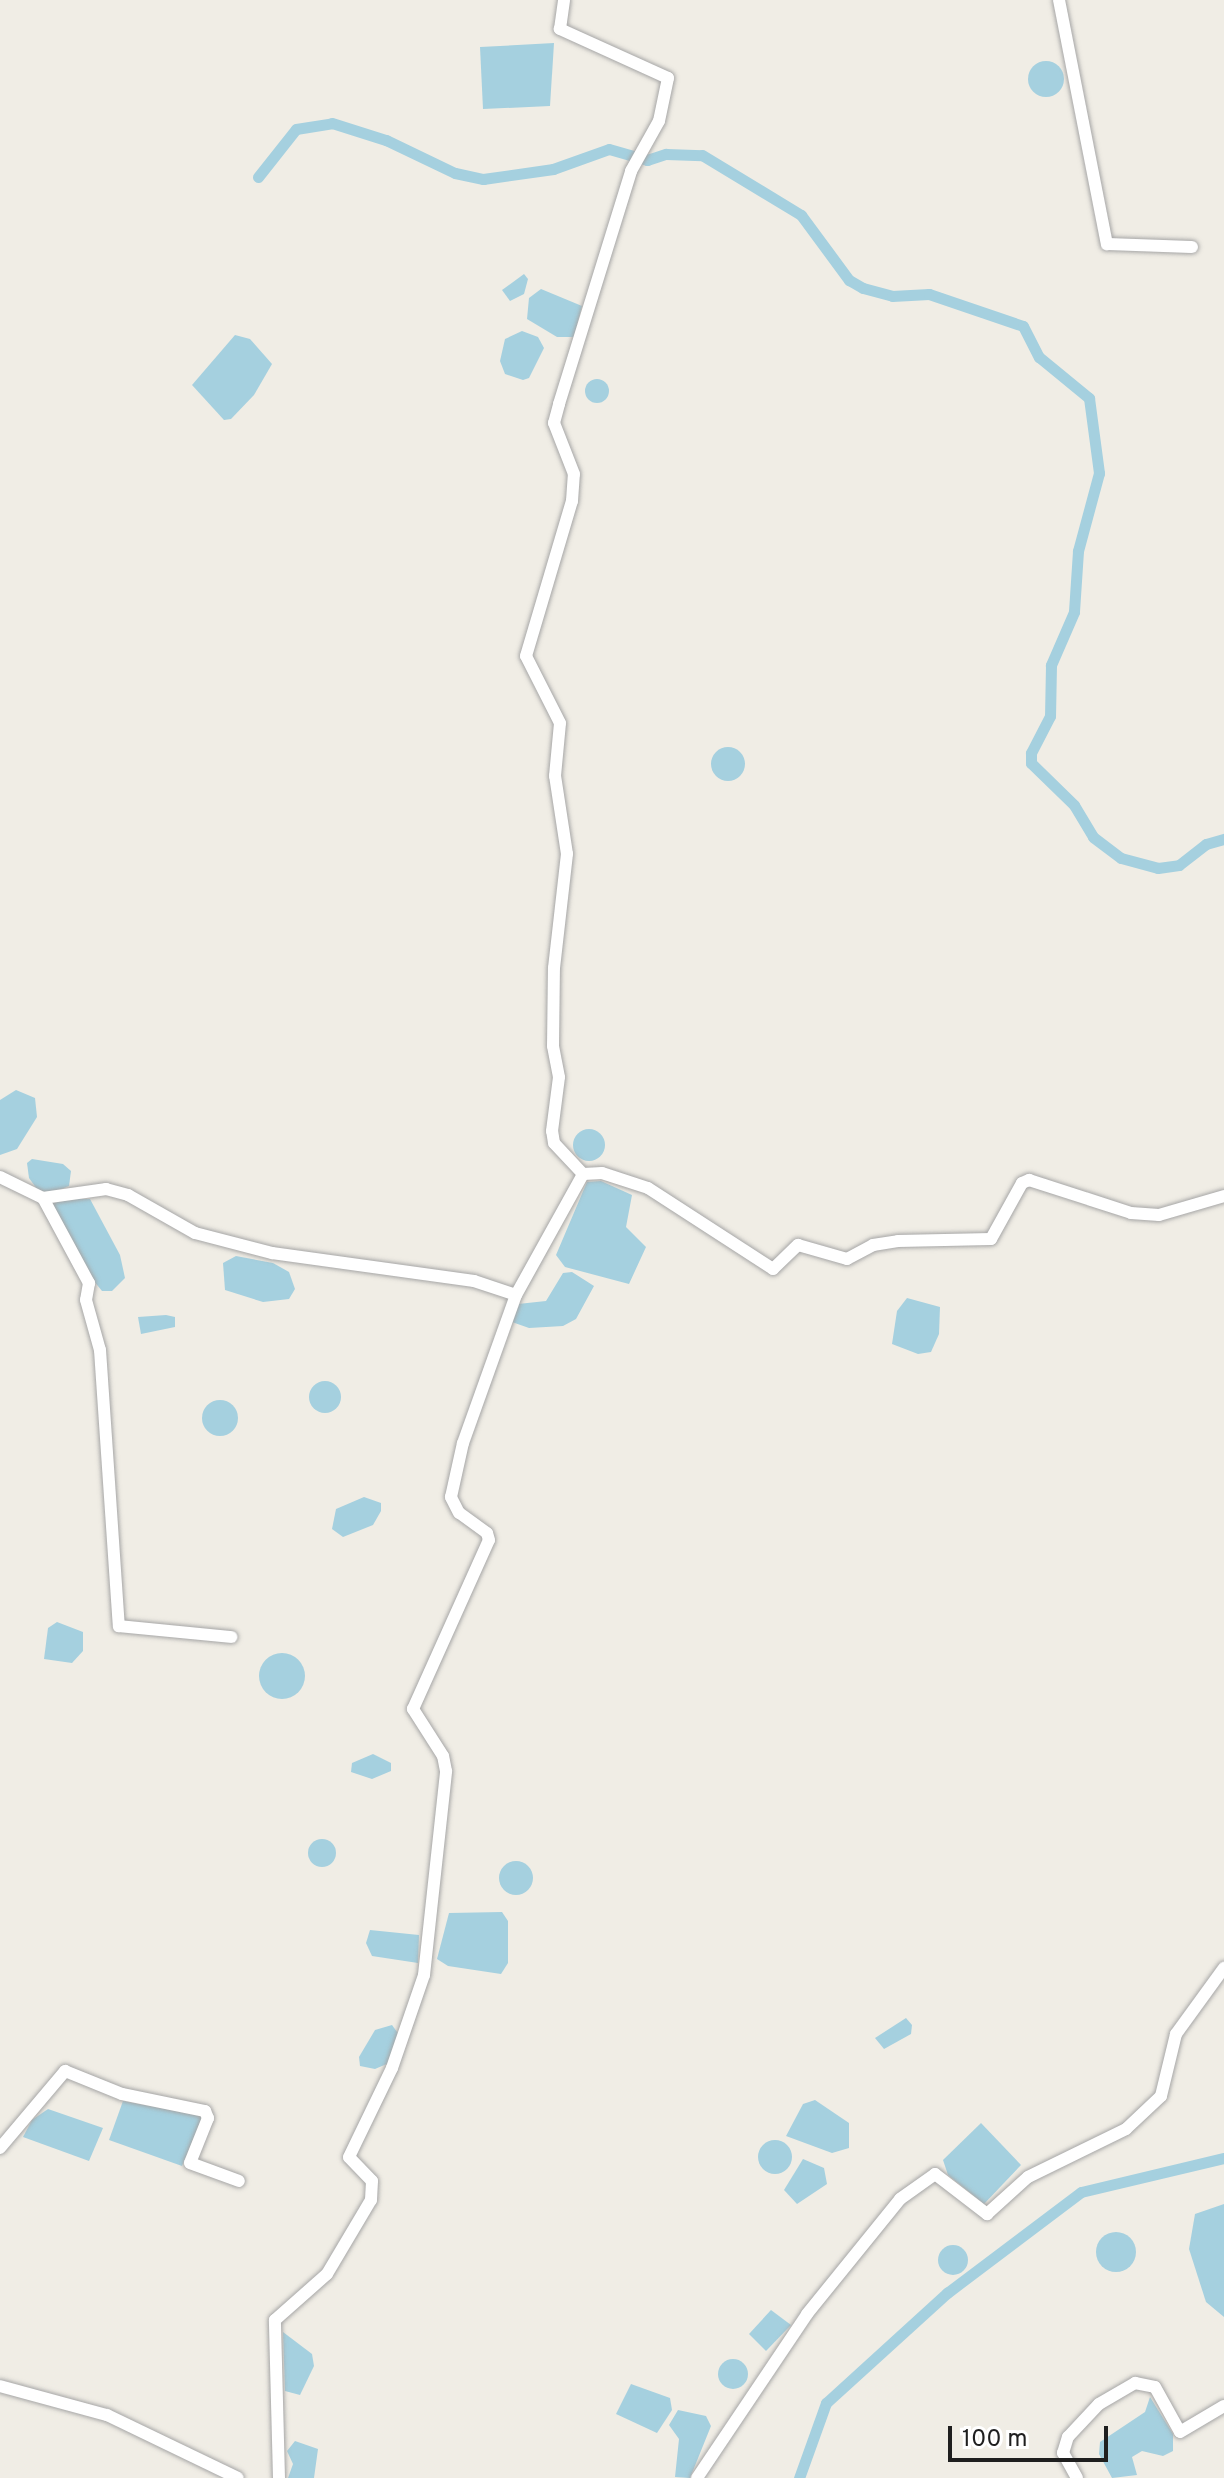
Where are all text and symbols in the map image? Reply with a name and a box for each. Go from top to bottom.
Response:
scale bar [952,2410,1112,2460]
text: 100 m [962,2425,1028,2455]

